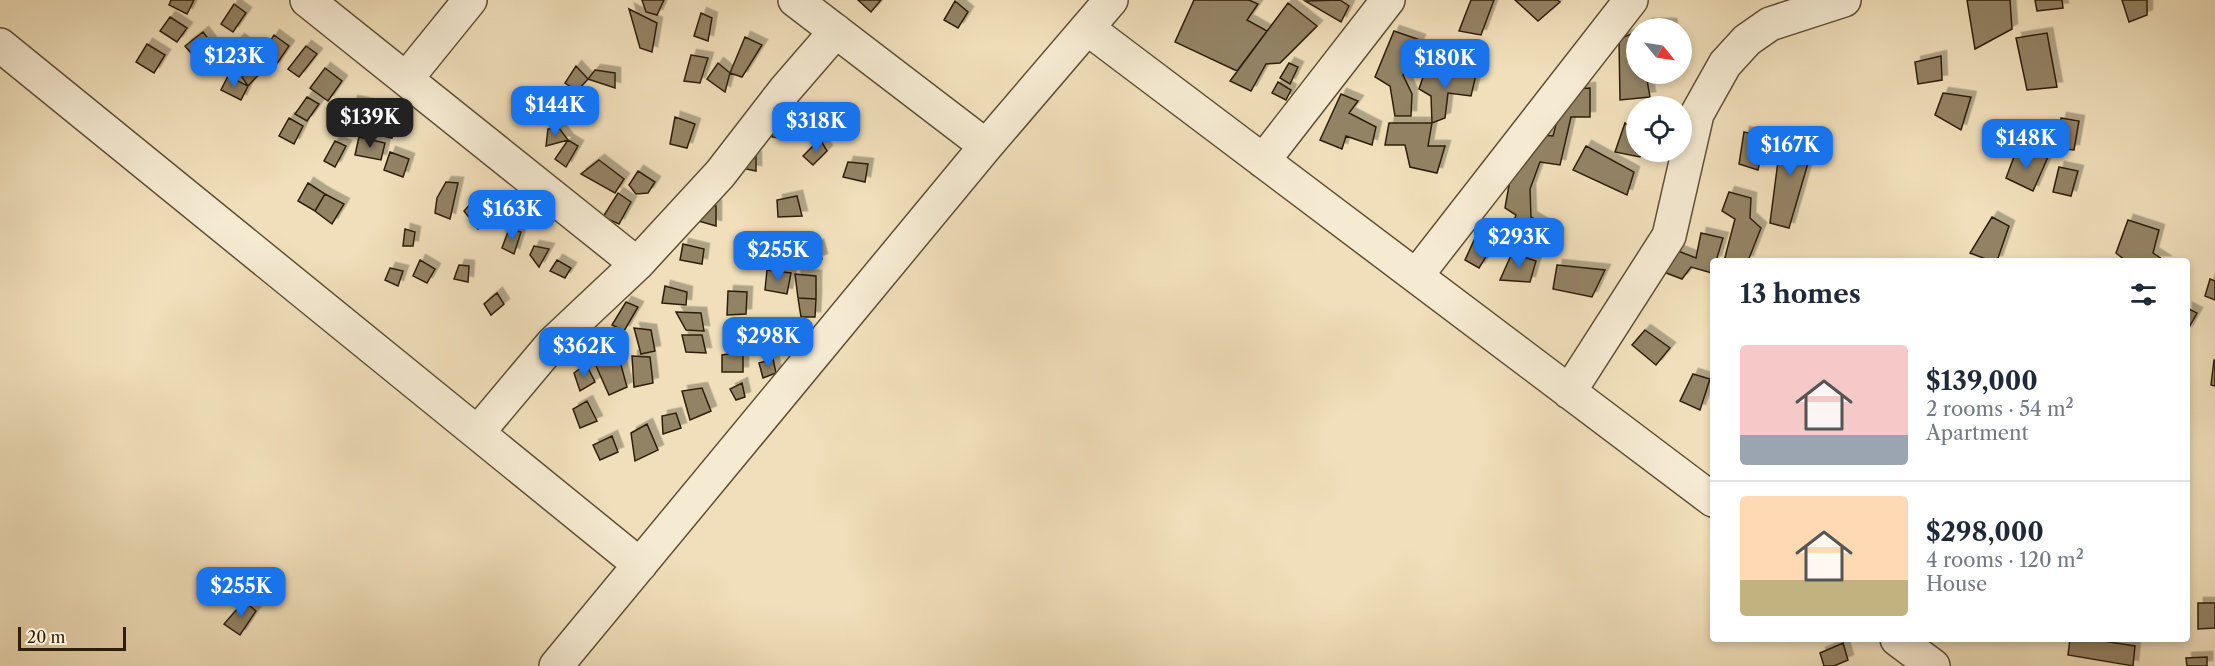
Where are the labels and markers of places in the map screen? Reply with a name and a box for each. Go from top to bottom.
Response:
pin: $123K [192,37,276,88]
pin: $180K [1403,39,1487,90]
pin: $144K [513,86,597,137]
pin: $139K [328,98,412,149]
pin: $318K [774,102,858,153]
pin: $148K [1984,119,2068,170]
pin: $167K [1748,126,1832,177]
pin: $163K [470,190,554,241]
pin: $293K [1477,218,1561,269]
pin: $255K [736,231,820,282]
pin: $298K [726,317,810,368]
pin: $362K [542,327,626,378]
pin: $255K [199,567,283,618]

